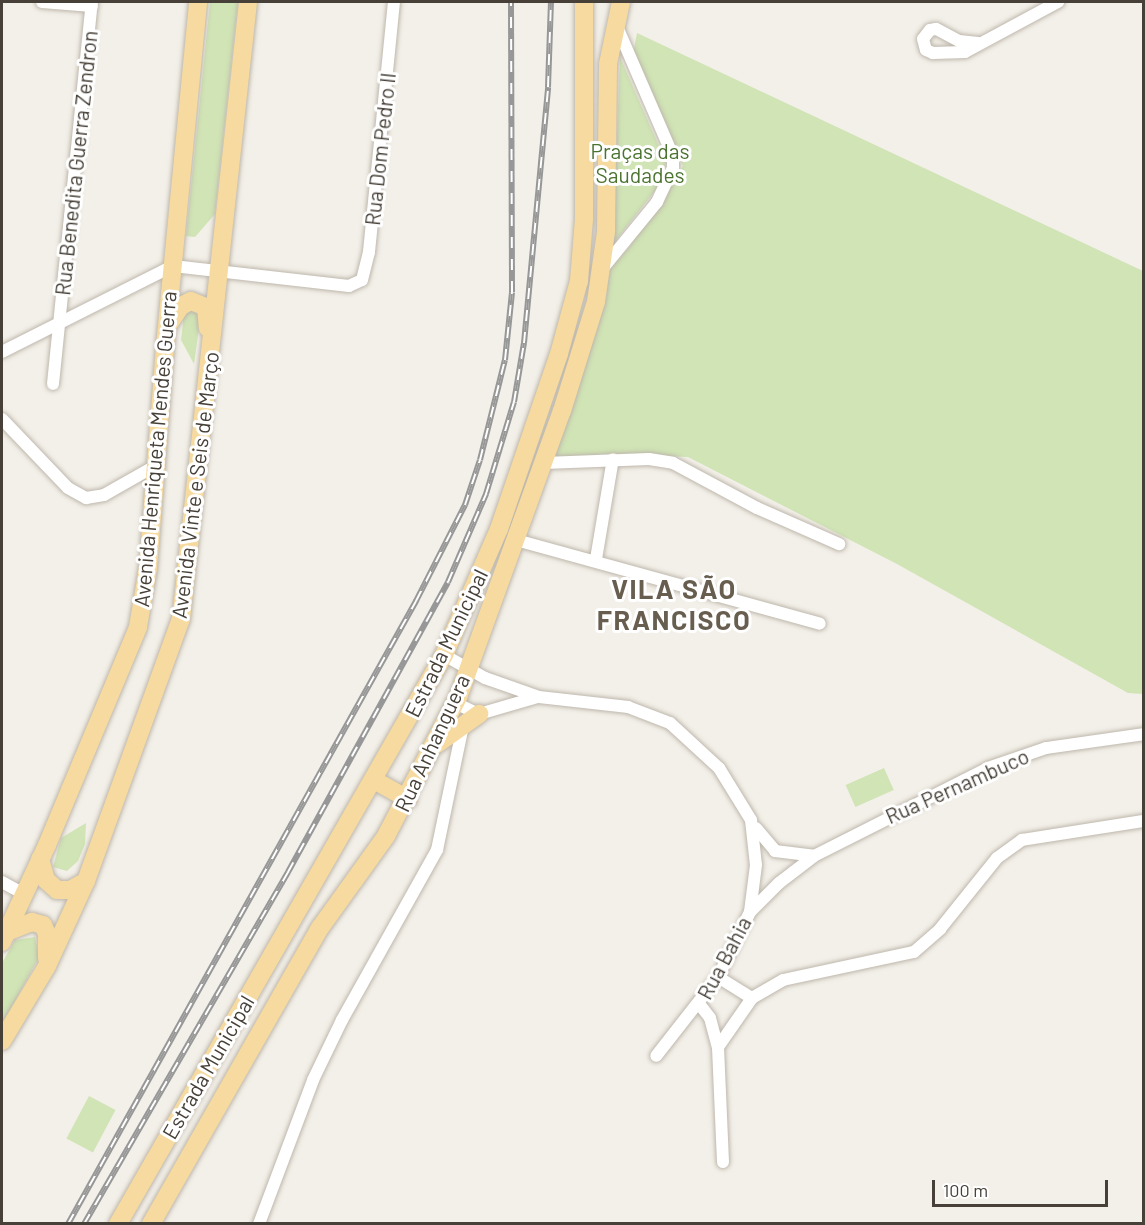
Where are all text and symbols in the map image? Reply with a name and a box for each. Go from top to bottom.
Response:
street label: Rua Benedita Guerra Zendron [50,29,102,297]
street label: Rua Dom Pedro II [359,71,401,227]
park label: Praças das Saudades [590,138,690,188]
street label: Avenida Henriqueta Mendes Guerra [129,290,181,608]
street label: Avenida Vinte e Seis de Março [166,350,224,620]
street label: Estrada Municipal [399,565,493,721]
district label: VILA SÃO FRANCISCO [597,572,751,635]
street label: Rua Anhanguera [389,670,475,816]
street label: Rua Pernambuco [881,743,1033,829]
street label: Rua Bahia [692,912,756,1004]
street label: Estrada Municipal [157,991,259,1143]
scale bar [935,1168,1110,1206]
text: 100 m [943,1179,988,1201]

